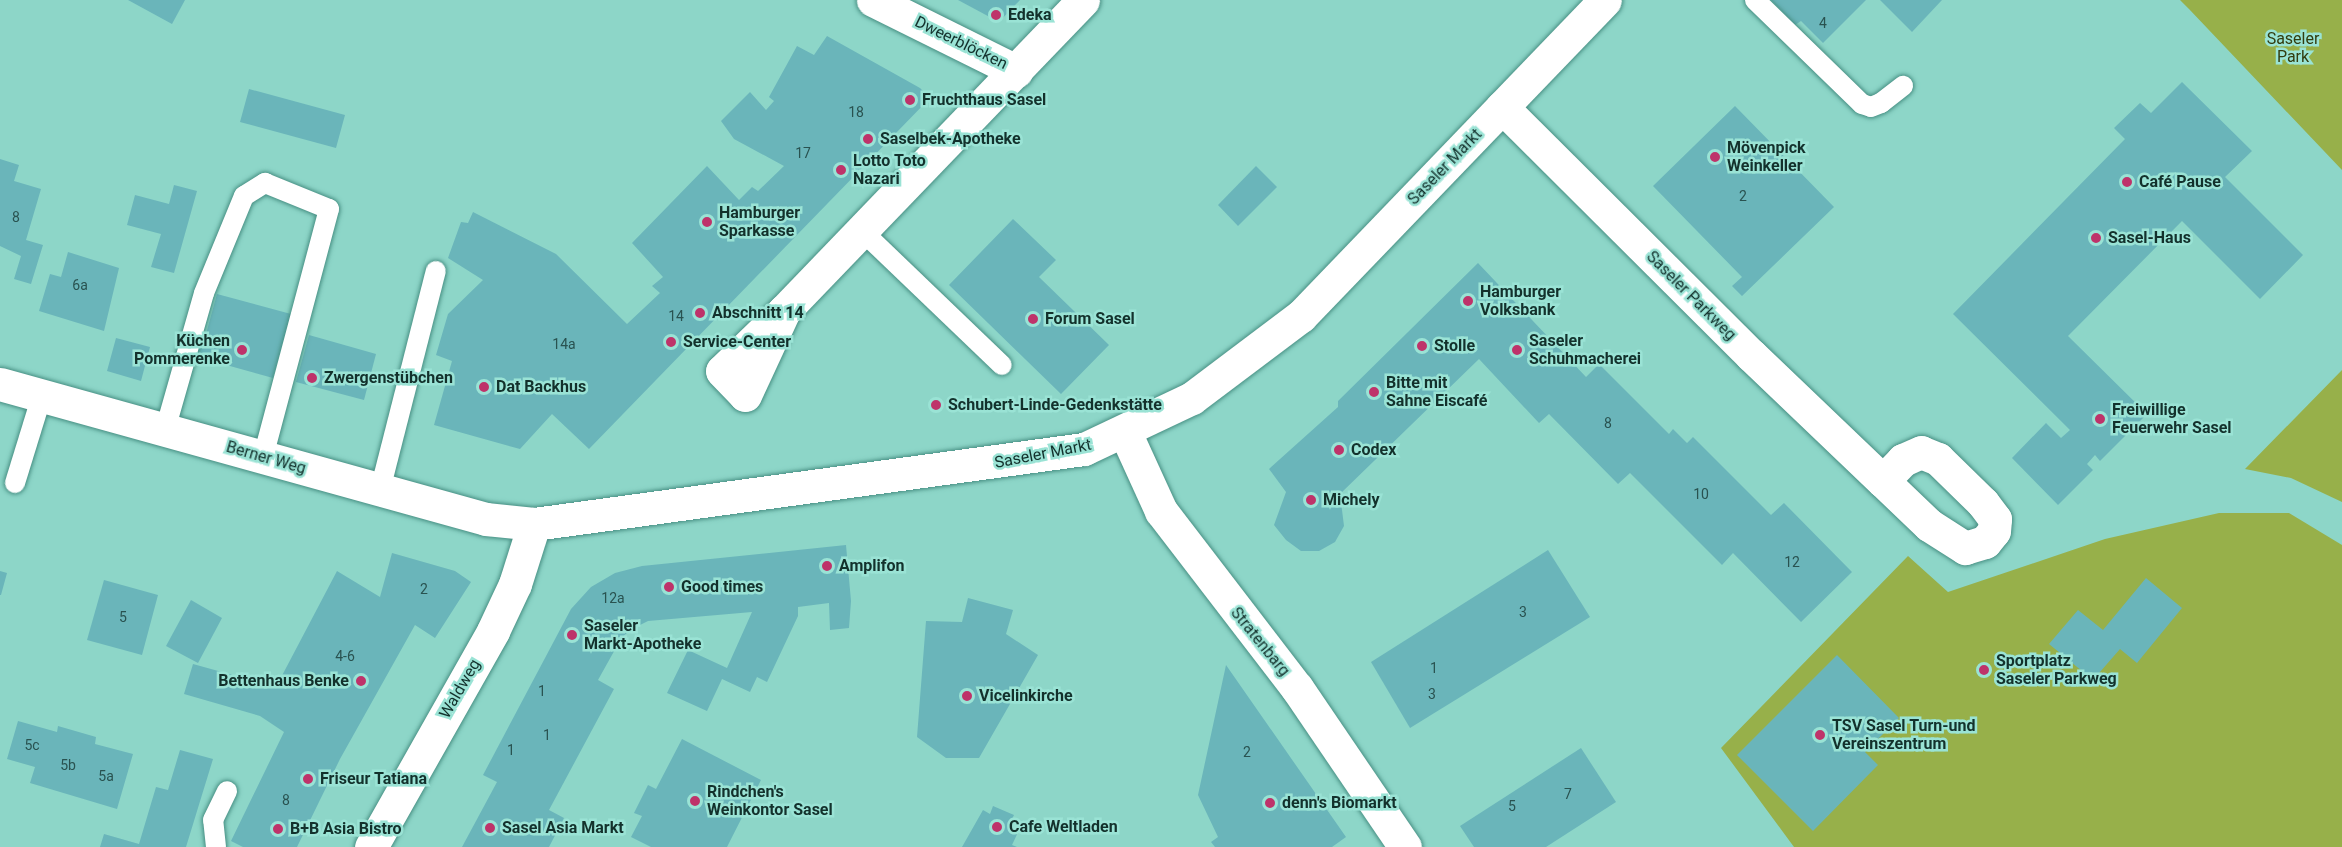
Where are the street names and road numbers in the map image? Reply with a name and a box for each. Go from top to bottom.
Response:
street label: Dweerblöcken [912,12,1010,74]
street label: Saseler Markt [1404,125,1486,209]
street label: Saseler Parkweg [1642,247,1740,345]
street label: Saseler Markt [993,435,1093,473]
street label: Berner Weg [224,437,308,479]
street label: Stratenbarg [1226,604,1294,680]
street label: Waldweg [435,656,485,722]

